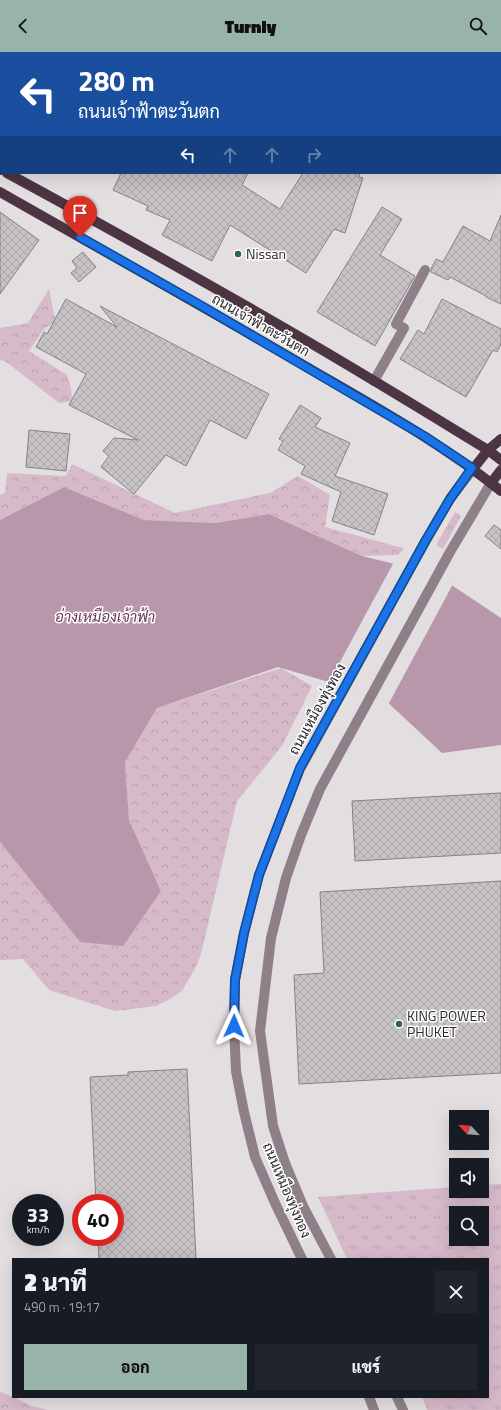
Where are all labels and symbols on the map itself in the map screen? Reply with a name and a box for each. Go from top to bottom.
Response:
pin [63,196,97,237]
place label: Nissan [246,243,286,264]
marker: Nissan [233,249,243,259]
street label: ถนนเจ้าฟ้าตะวันตก [208,288,314,361]
water label: อ่างเหมืองเจ้าฟ้า [55,605,155,628]
street label: ถนนเหมืองทุ่งทอง [283,659,350,758]
position arrow [213,1005,255,1047]
place label: KING POWER PHUKET [407,1005,486,1042]
marker: KING POWER PHUKET [394,1019,404,1029]
north arrow [449,1110,489,1150]
street label: ถนนเหมืองทุ่งทอง [258,1139,317,1241]
speed limit sign: 40 [72,1194,124,1246]

